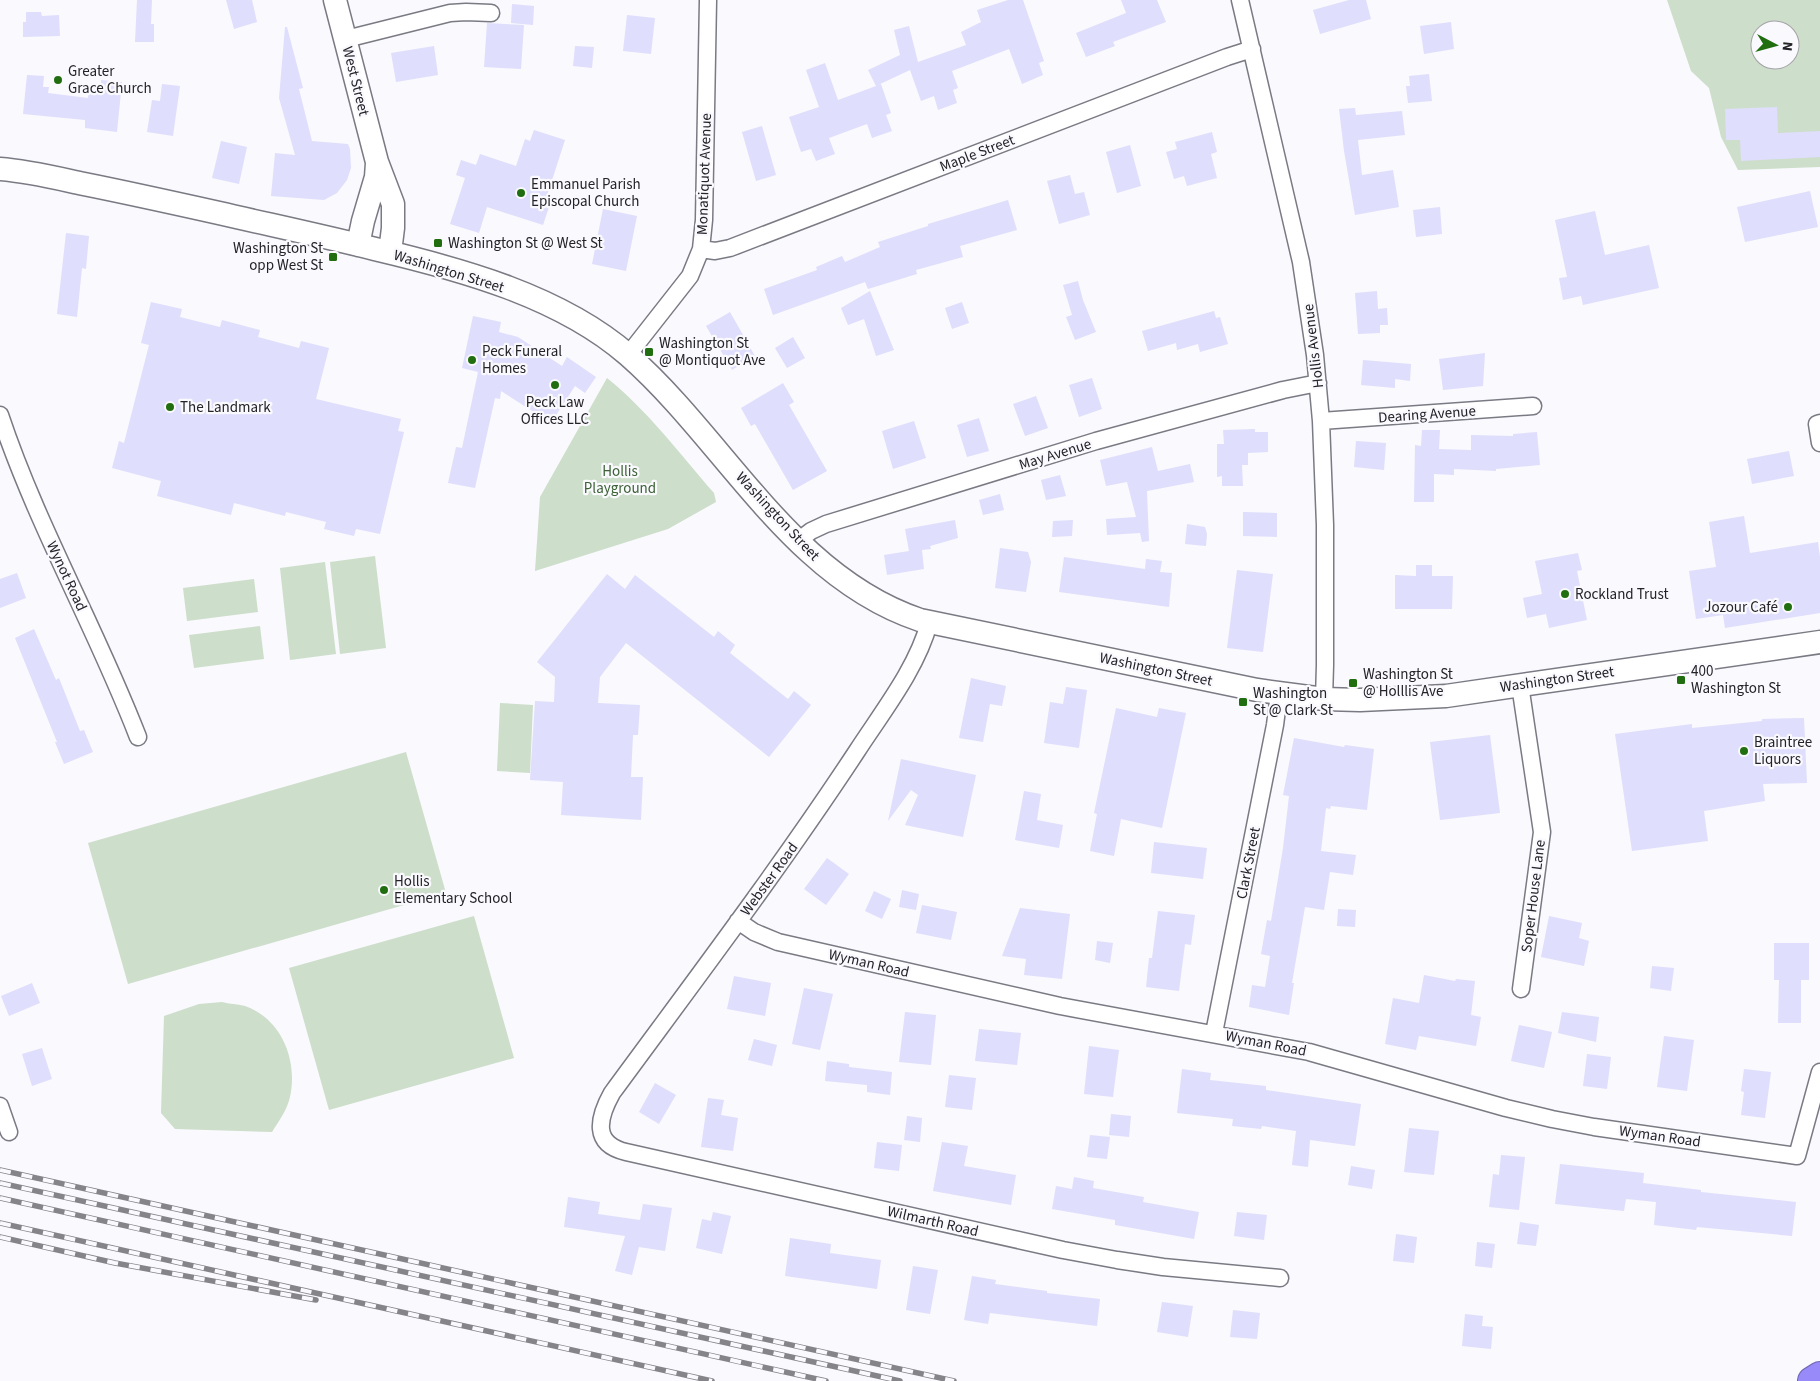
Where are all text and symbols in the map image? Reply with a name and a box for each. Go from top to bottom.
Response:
north arrow [1750,20,1800,70]
text: N [1777,41,1797,52]
street label: West Street [337,44,374,118]
place label: Greater Grace Church [68,61,152,99]
marker: Greater Grace Church [52,74,64,86]
street label: Monatiquot Avenue [692,113,717,235]
street label: Maple Street [937,130,1018,177]
place label: Emmanuel Parish Episcopal Church [531,174,641,212]
marker: Emmanuel Parish Episcopal Church [515,187,527,199]
place label: Washington St @ West St [448,233,603,254]
marker: Washington St @ West St [432,237,444,249]
place label: Washington St opp West St [233,238,323,276]
street label: Washington Street [391,245,507,298]
marker: Washington St opp West St [327,251,339,263]
street label: Hollis Avenue [1298,303,1329,389]
place label: Washington St @ Montiquot Ave [659,333,766,371]
place label: Peck Funeral Homes [482,341,562,379]
marker: Washington St @ Montiquot Ave [643,346,655,358]
marker: Peck Funeral Homes [466,354,478,366]
marker: Peck Law Offices LLC [549,379,561,391]
place label: Peck Law Offices LLC [521,392,590,430]
place label: The Landmark [180,397,271,418]
marker: The Landmark [164,401,176,413]
street label: Dearing Avenue [1377,401,1477,428]
street label: May Avenue [1016,434,1094,475]
park label: Hollis Playground [584,461,656,499]
street label: Washington Street [731,467,824,565]
street label: Wynot Road [41,538,92,615]
place label: Rockland Trust [1575,584,1668,605]
marker: Rockland Trust [1559,588,1571,600]
place label: Jozour Café [1704,597,1778,618]
marker: Jozour Café [1782,601,1794,613]
street label: Washington Street [1098,647,1214,692]
street label: Washington Street [1499,661,1615,698]
place label: 400 Washington St [1691,661,1781,699]
place label: Washington St @ Holllis Ave [1363,664,1453,702]
marker: 400 Washington St [1675,674,1687,686]
marker: Washington St @ Holllis Ave [1347,677,1359,689]
place label: Washington St @ Clark St [1253,683,1333,721]
marker: Washington St @ Clark St [1237,696,1249,708]
place label: Braintree Liquors [1754,732,1812,770]
marker: Braintree Liquors [1738,745,1750,757]
street label: Clark Street [1231,825,1266,901]
street label: Webster Road [736,838,803,920]
street label: Soper House Lane [1516,839,1551,954]
place label: Hollis Elementary School [394,871,512,909]
marker: Hollis Elementary School [378,884,390,896]
street label: Wyman Road [826,944,911,983]
street label: Wyman Road [1224,1025,1308,1062]
street label: Wyman Road [1618,1120,1702,1153]
street label: Wilmarth Road [885,1201,981,1242]

